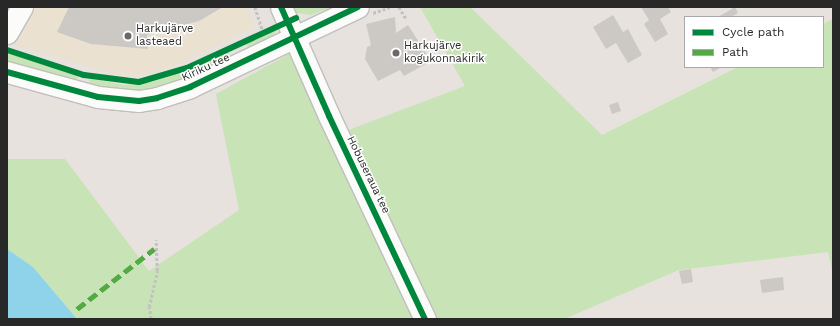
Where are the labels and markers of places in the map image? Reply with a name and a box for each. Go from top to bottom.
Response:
place label: Harkujärve lasteaed [136,23,193,49]
marker: Harkujärve lasteaed [123,31,133,41]
place label: Harkujärve kogukonnakirik [404,40,485,66]
marker: Harkujärve kogukonnakirik [391,48,401,58]

